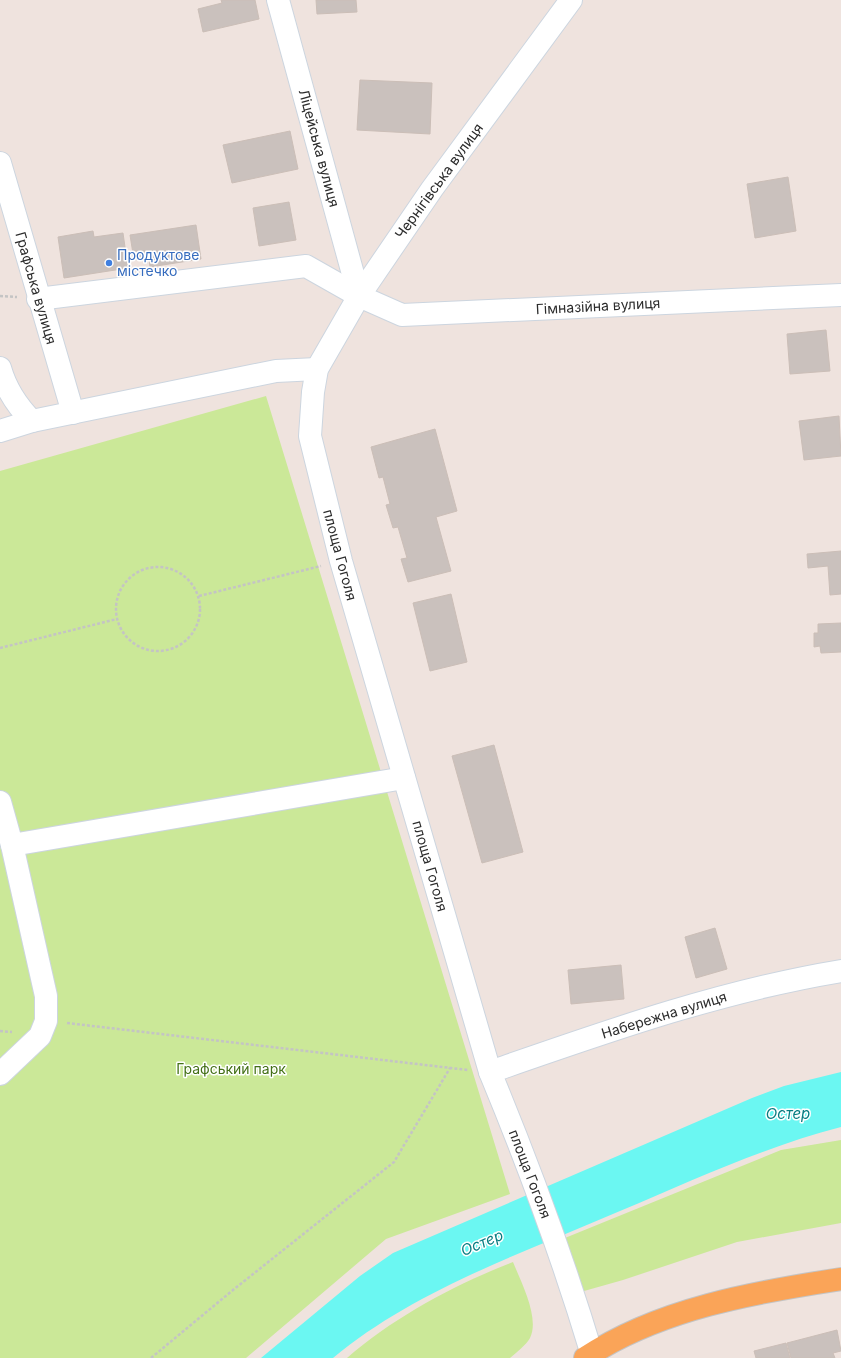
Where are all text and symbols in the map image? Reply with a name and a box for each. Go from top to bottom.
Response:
street label: Ліцейська вулиця [296,87,343,209]
street label: Чернігівська вулиця [391,120,486,242]
street label: Графська вулиця [12,230,61,346]
place label: Продуктове містечко [117,246,199,279]
marker: Продуктове містечко [104,258,114,268]
street label: Гімназійна вулиця [535,294,661,317]
street label: площа Гоголя [320,507,361,602]
street label: площа Гоголя [409,818,452,913]
street label: Набережна вулиця [599,987,729,1042]
park label: Графський парк [176,1060,286,1077]
water label: Остер [766,1104,810,1123]
street label: площа Гоголя [506,1127,555,1221]
water label: Остер [458,1225,506,1260]

